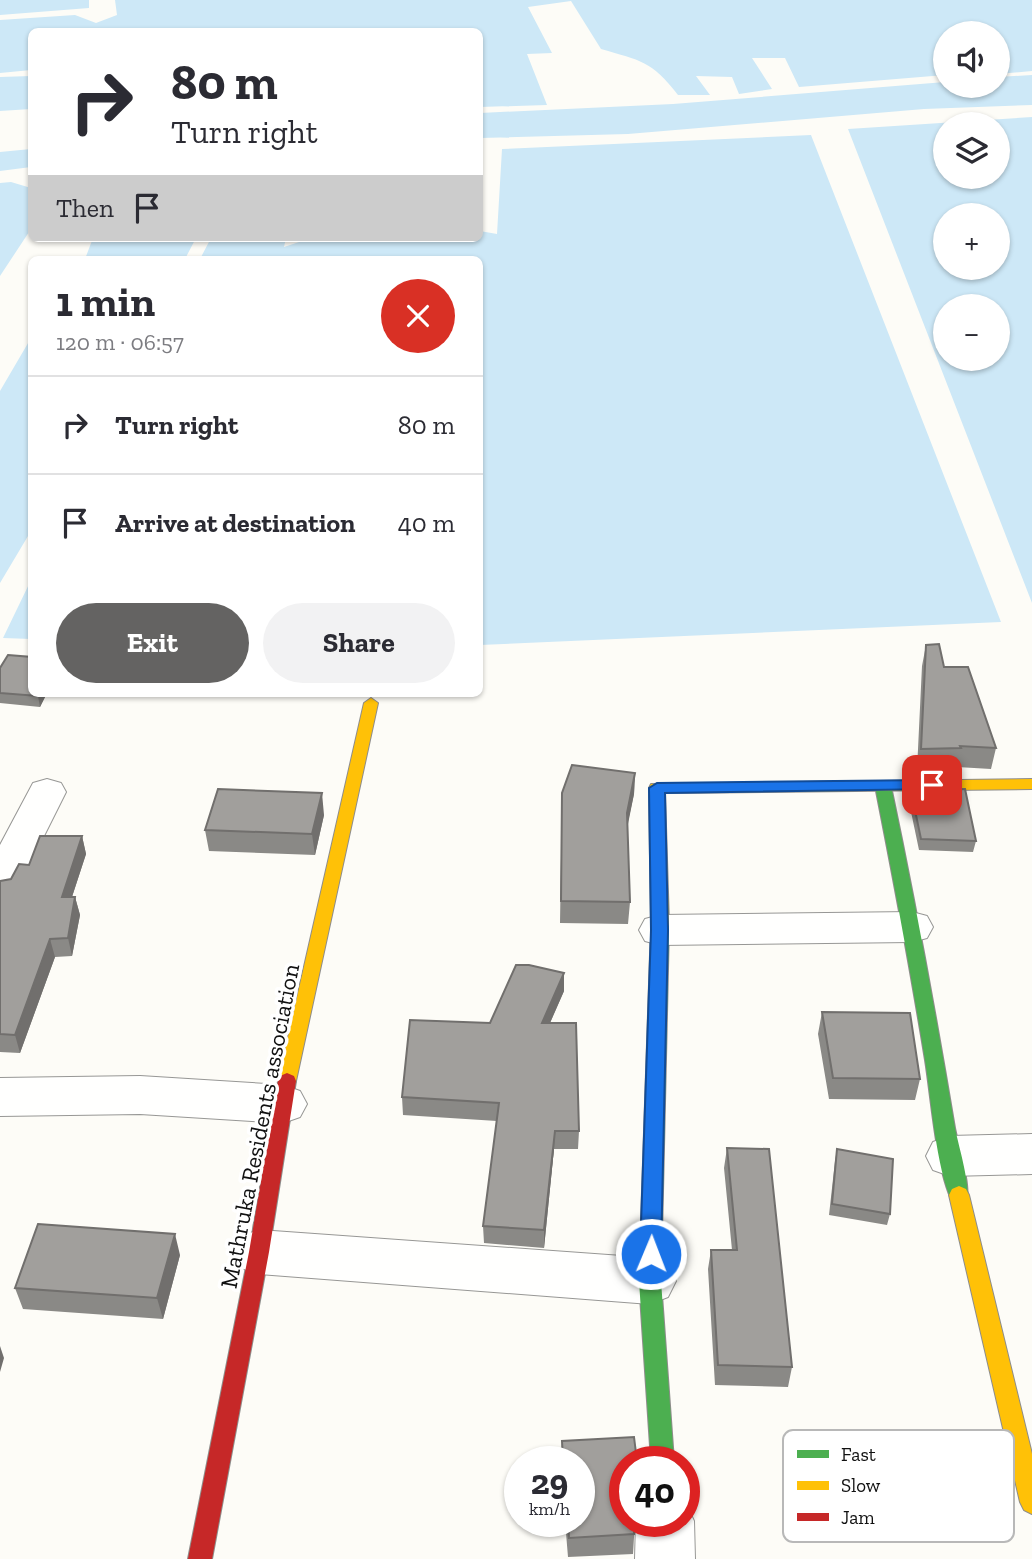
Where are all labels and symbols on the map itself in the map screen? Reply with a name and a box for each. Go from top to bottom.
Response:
pin [902,755,962,815]
street label: Mathruka Residents association [214,961,305,1291]
position arrow [614,1217,688,1291]
legend [783,1430,1014,1542]
text: Fast [841,1443,876,1466]
speed limit sign: 40 [609,1446,700,1537]
text: Slow [841,1474,881,1497]
text: Jam [841,1506,875,1529]

